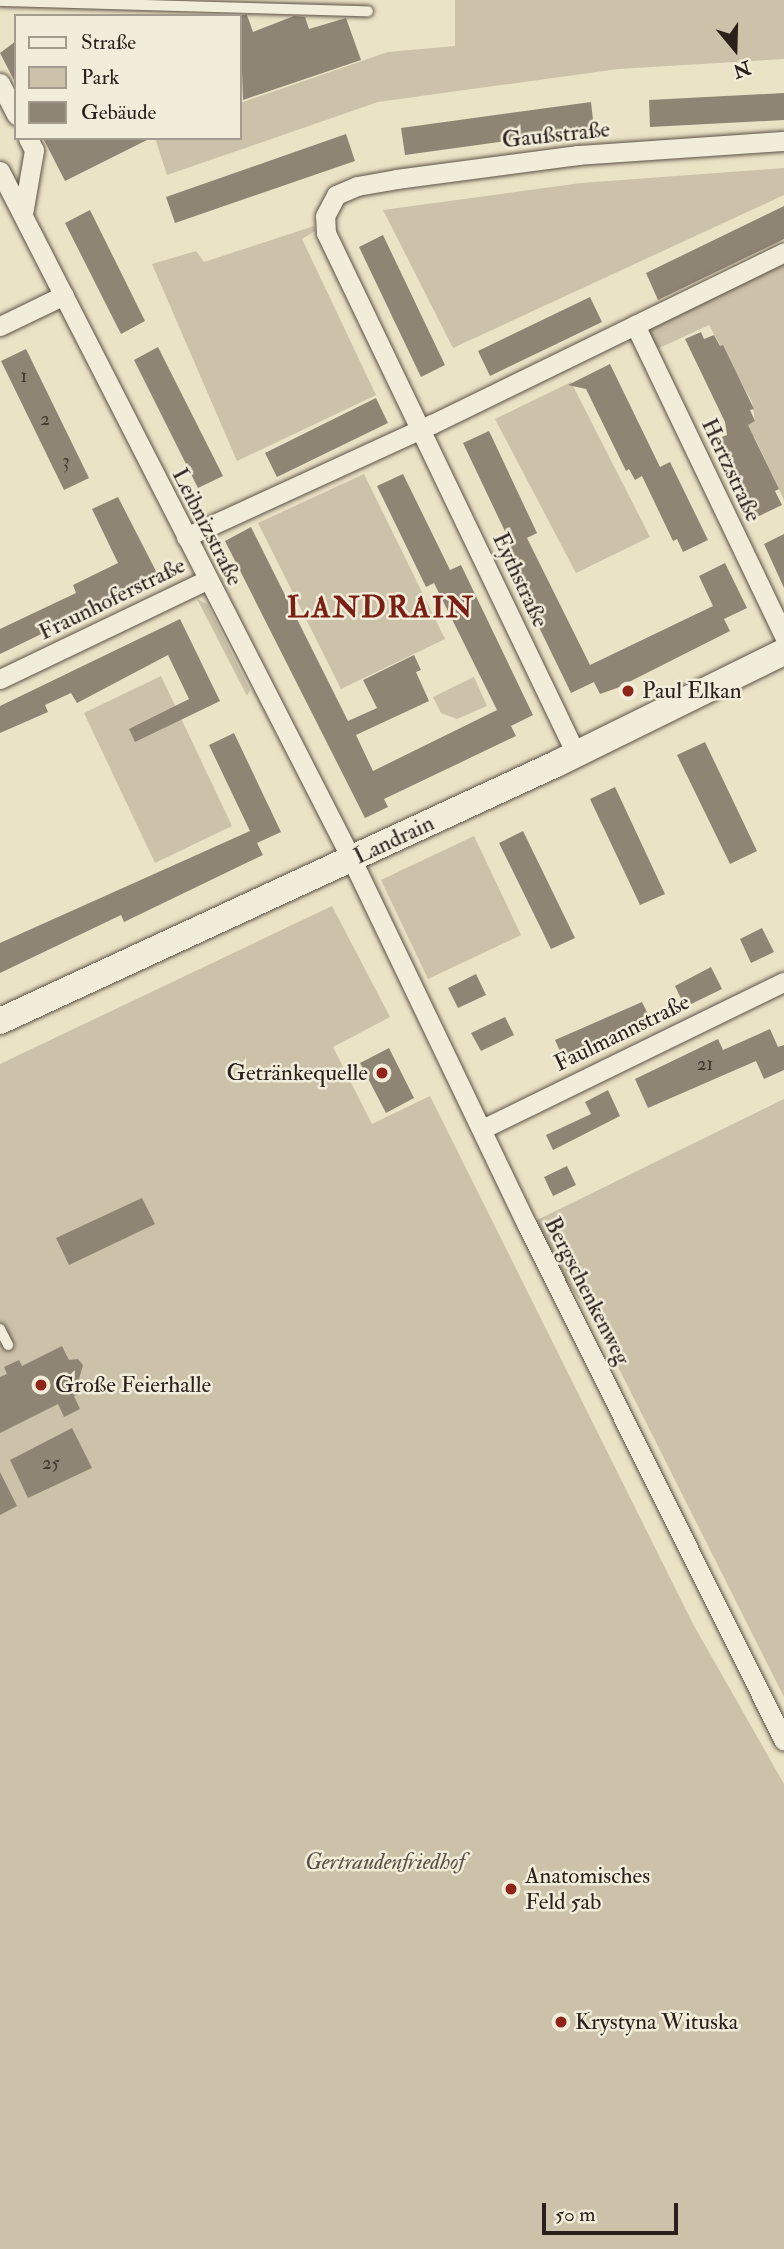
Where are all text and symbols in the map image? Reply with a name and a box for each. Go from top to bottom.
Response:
legend [14,14,242,140]
north arrow [700,14,770,84]
text: Straße [81,29,136,56]
text: N [730,55,754,83]
text: Park [81,64,119,91]
text: Gebäude [81,99,156,126]
street label: Gaußstraße [501,116,611,154]
house number: 1 [21,366,27,388]
house number: 2 [40,409,50,431]
street label: Hertzstraße [695,414,767,526]
house number: 3 [62,451,70,473]
street label: Leibnizstraße [166,464,248,590]
street label: Eythstraße [486,528,554,632]
street label: Fraunhoferstraße [34,552,190,646]
district label: LANDRAIN [288,590,474,626]
place label: Paul Elkan [642,677,742,705]
marker: Paul Elkan [620,683,636,699]
street label: Landrain [350,809,438,871]
street label: Faulmannstraße [550,988,694,1078]
house number: 21 [697,1054,713,1076]
place label: Getränkequelle [227,1059,368,1087]
marker: Getränkequelle [374,1065,390,1081]
street label: Bergschenkenweg [538,1213,636,1369]
place label: Große Feierhalle [55,1371,211,1399]
marker: Große Feierhalle [33,1377,49,1393]
house number: 25 [42,1453,60,1475]
park label: Gertraudenfriedhof [305,1848,465,1876]
place label: Anatomisches Feld 5ab [525,1862,650,1916]
marker: Anatomisches Feld 5ab [503,1881,519,1897]
place label: Krystyna Wituska [575,2008,738,2036]
marker: Krystyna Wituska [553,2014,569,2030]
scale bar [546,2190,682,2234]
text: 50 m [555,2201,596,2228]

